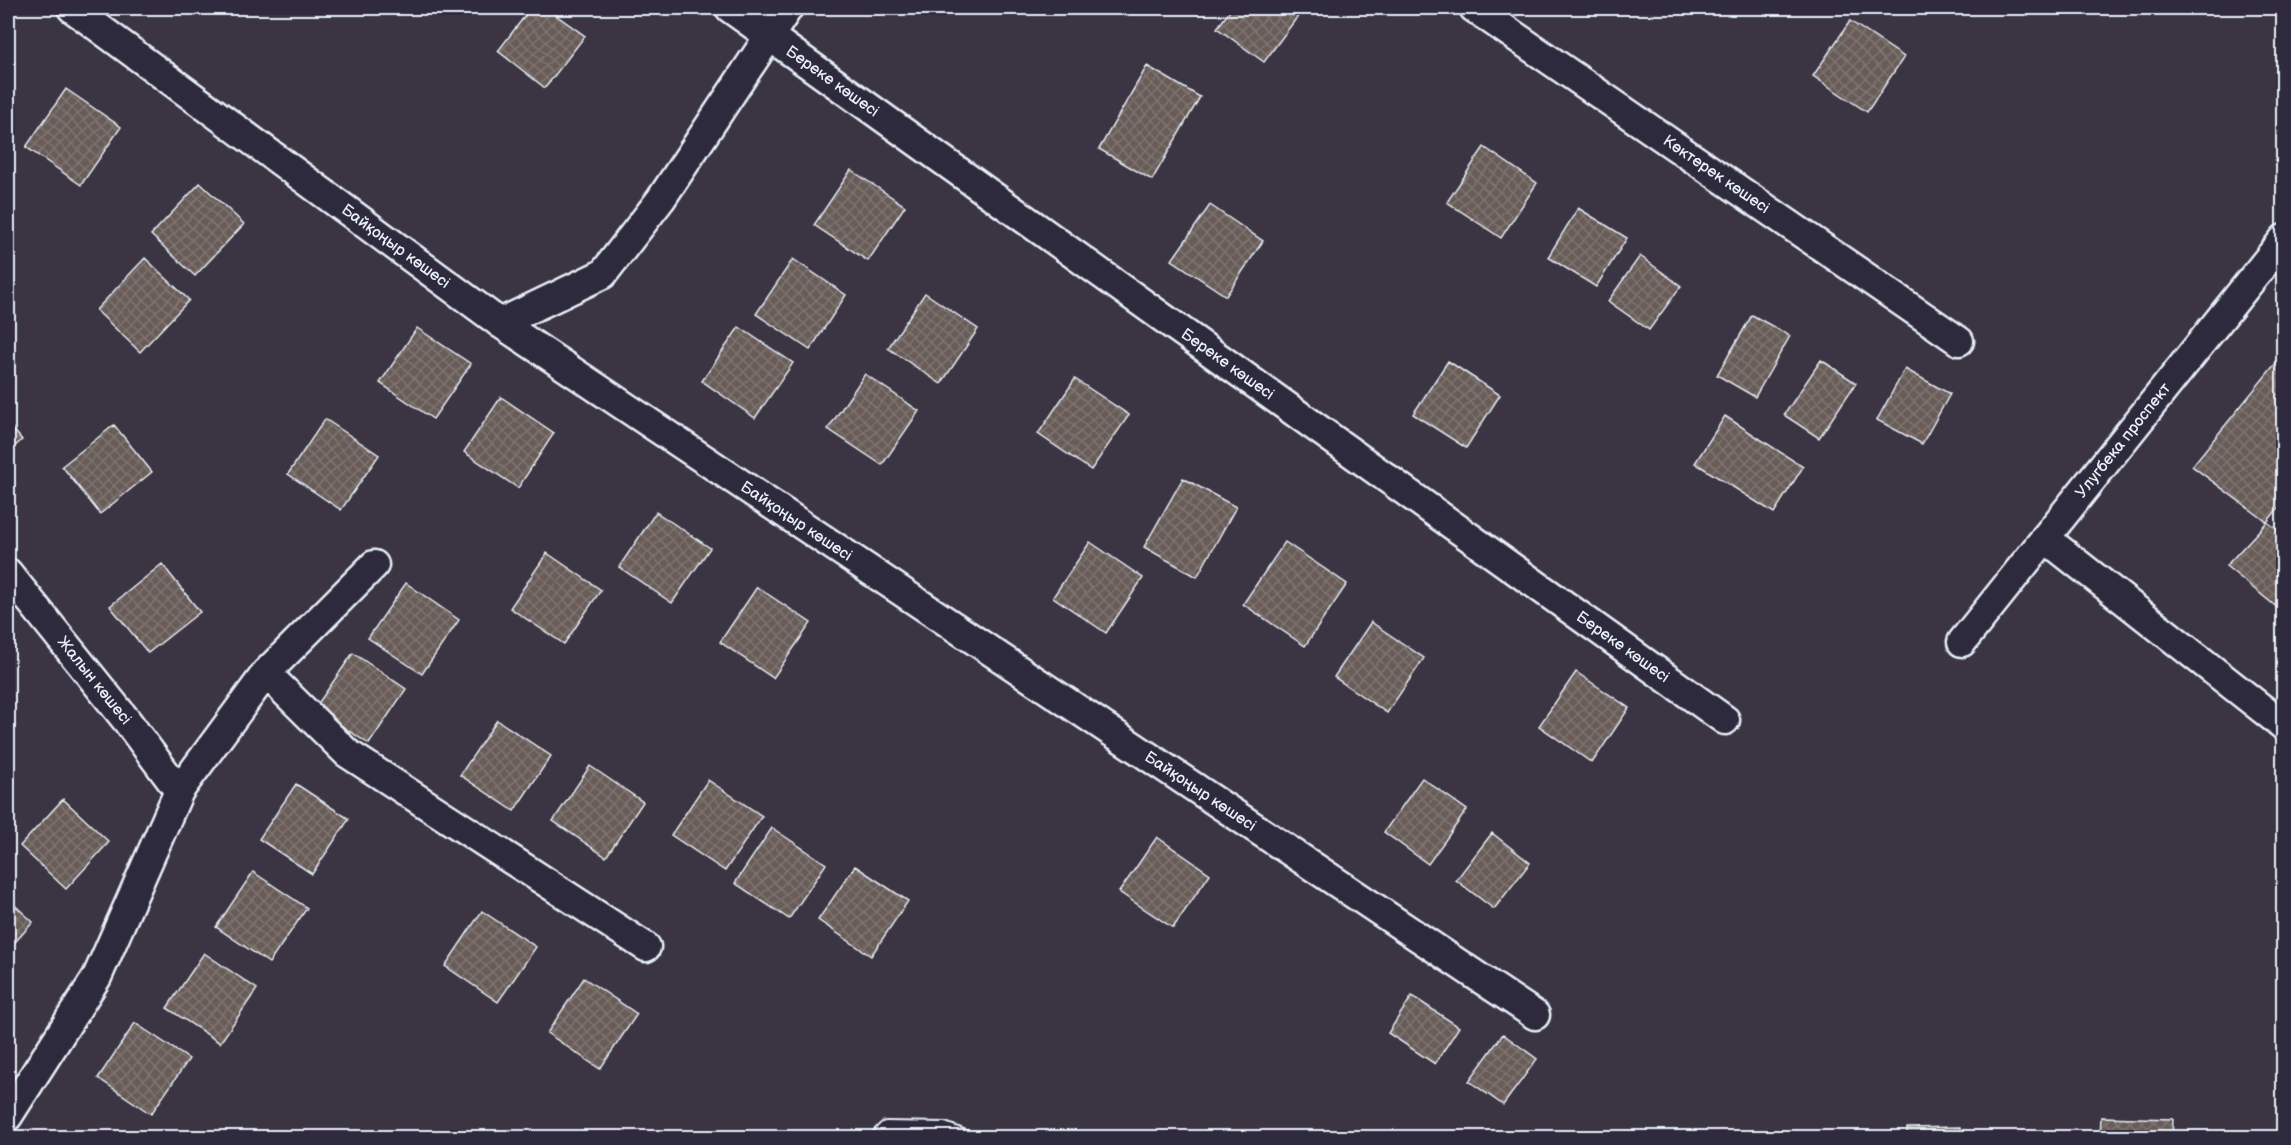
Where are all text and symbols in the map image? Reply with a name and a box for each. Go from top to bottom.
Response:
street label: Береке көшесі [782,42,883,121]
street label: Көктерек көшесі [1659,131,1773,218]
street label: Байқоңыр көшесі [338,200,454,293]
street label: Береке көшесі [1177,324,1278,404]
street label: Улугбека проспект [2071,379,2175,502]
street label: Байқоңыр көшесі [737,477,856,565]
street label: Береке көшесі [1573,607,1673,687]
street label: Жалын көшесі [53,633,136,728]
street label: Байқоңыр көшесі [1141,747,1260,835]

